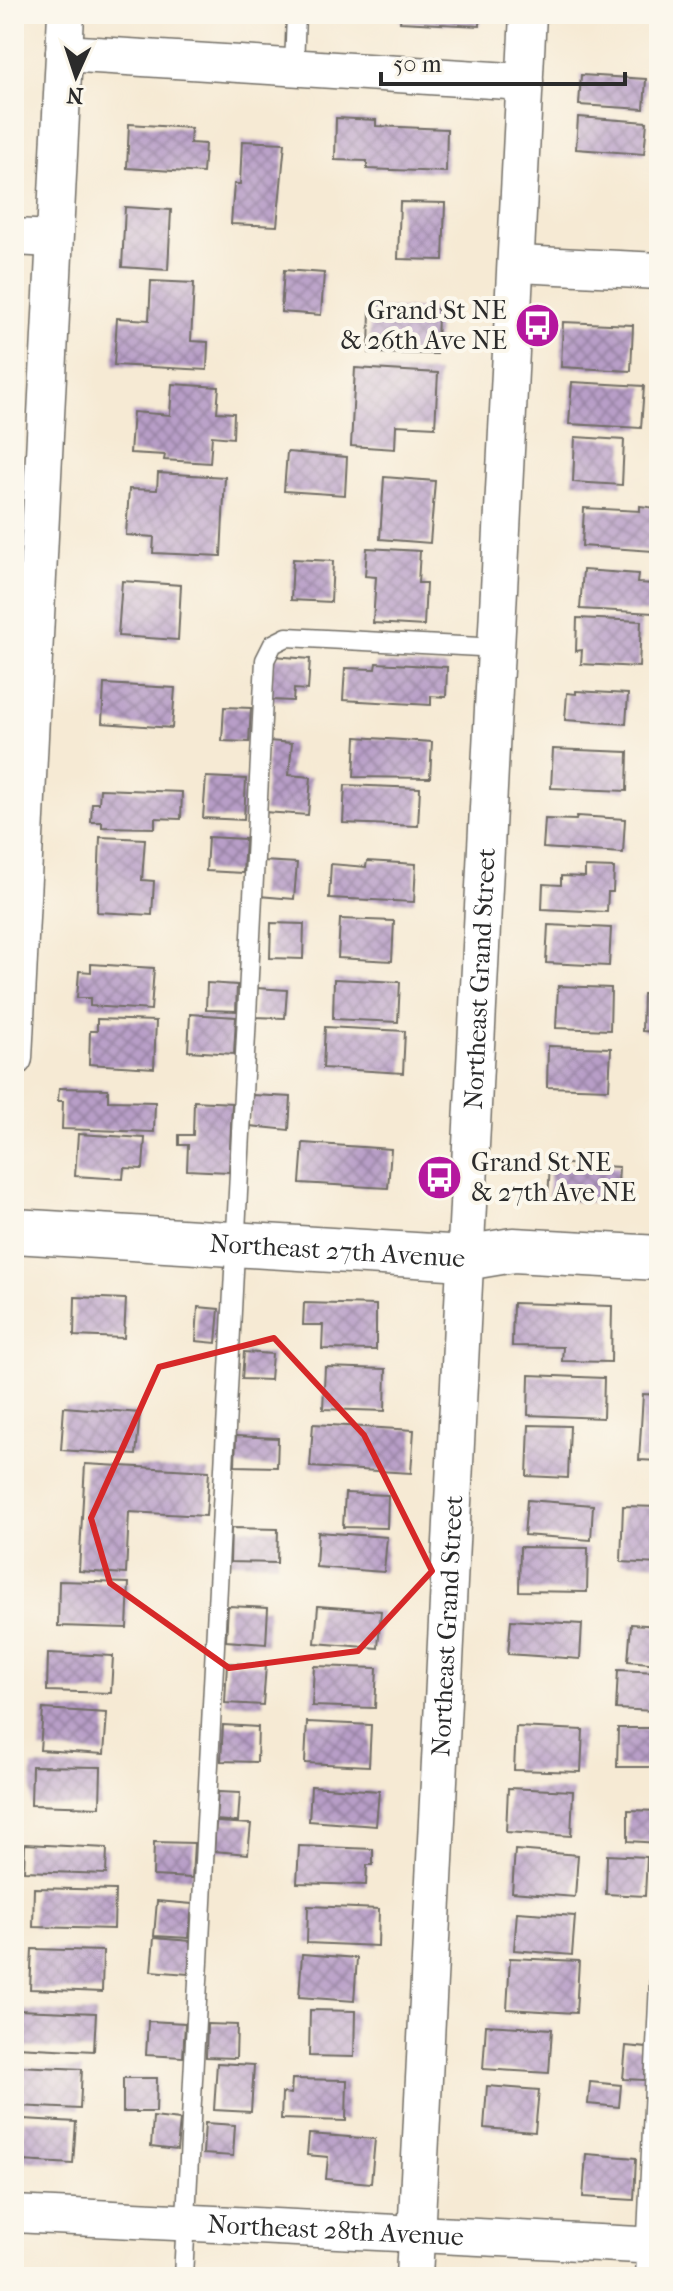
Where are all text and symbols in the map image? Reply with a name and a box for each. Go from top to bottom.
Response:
north arrow [36,36,116,116]
scale bar [381,36,625,86]
text: 50 m [393,50,442,78]
text: N [66,82,84,108]
place label: Grand St NE & 26th Ave NE [340,295,507,356]
bus stop icon: Grand St NE & 26th Ave NE [514,301,562,349]
street label: Northeast Grand Street [457,847,502,1110]
place label: Grand St NE & 27th Ave NE [471,1147,636,1208]
bus stop icon: Grand St NE & 27th Ave NE [416,1153,464,1201]
street label: Northeast 27th Avenue [209,1227,466,1273]
street label: Northeast Grand Street [425,1494,469,1757]
street label: Northeast 28th Avenue [207,2208,465,2252]

